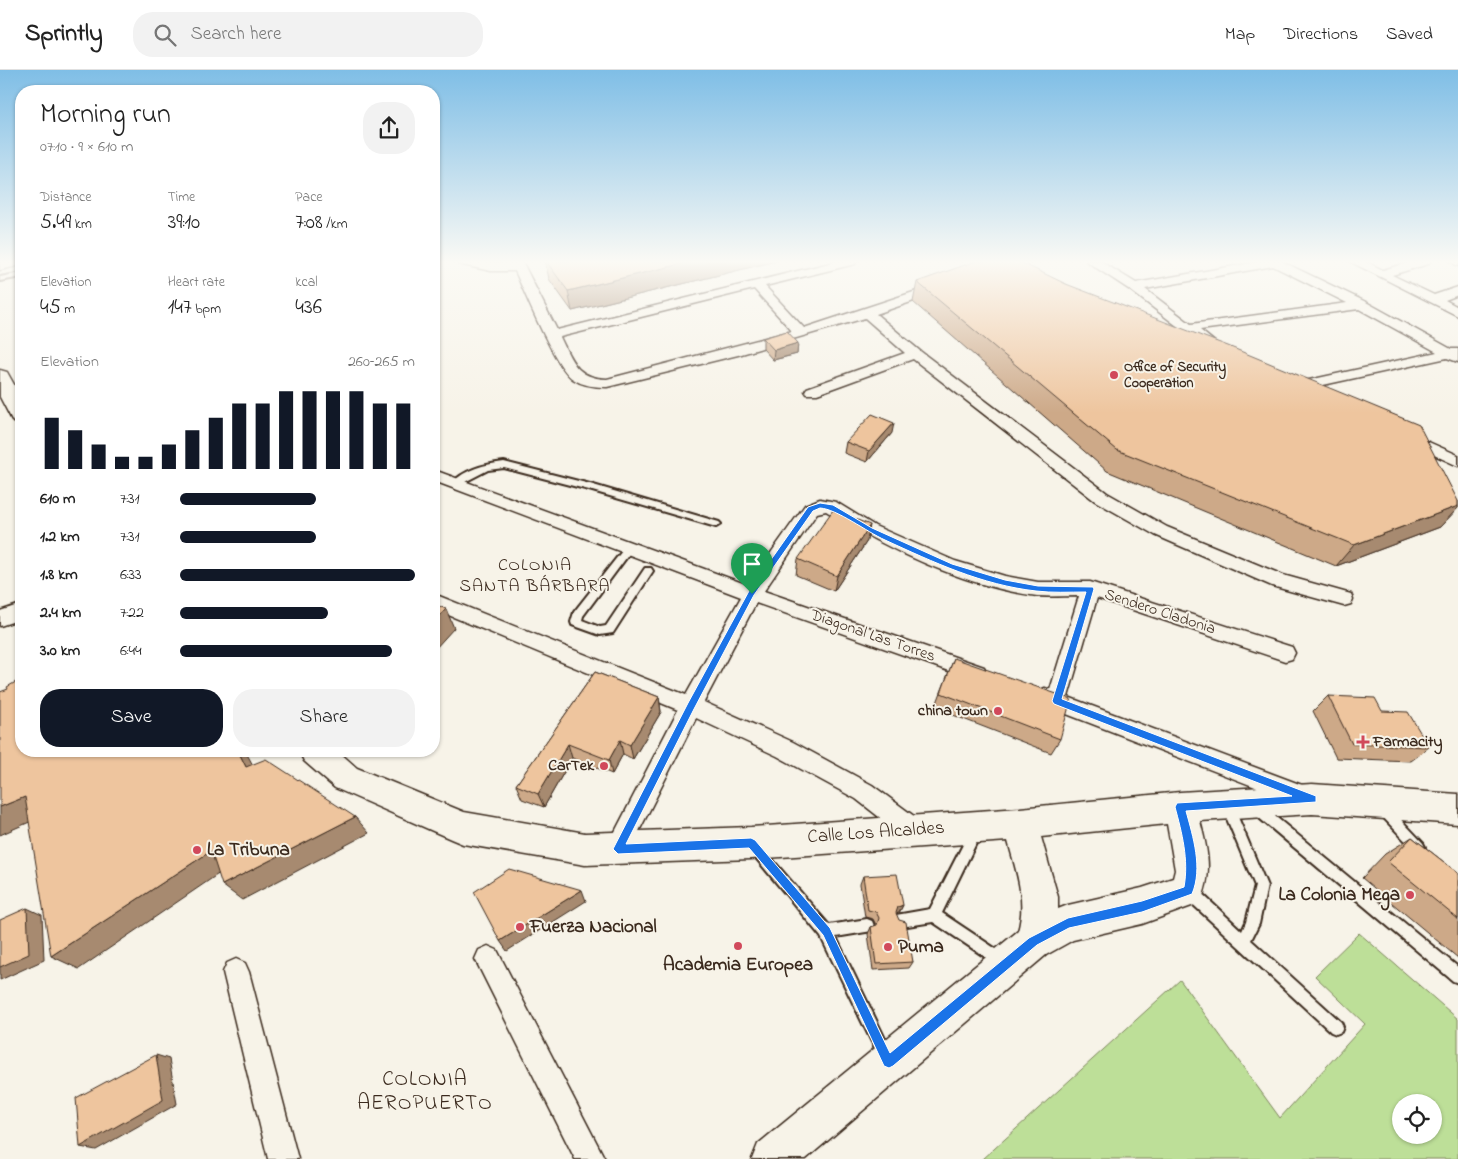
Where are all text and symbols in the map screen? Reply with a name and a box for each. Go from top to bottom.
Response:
search box [133,12,483,57]
text: Sprintly [25,17,103,52]
icon: search [151,21,179,49]
text: Search here [191,21,282,48]
text: Map [1225,22,1255,48]
text: Directions [1283,22,1358,48]
text: Saved [1386,22,1433,48]
text: Morning run [40,95,171,136]
button: share [363,102,415,154]
text: 07:10 · 9 × 610 m [40,135,133,159]
text: Distance [40,187,92,208]
text: Time [168,187,195,208]
text: Pace [295,187,323,208]
text: 5.49 [40,208,71,238]
text: 39:10 [168,208,200,238]
text: 7:08 [295,208,323,238]
text: km [71,214,92,235]
text: /km [323,214,348,235]
text: Elevation [40,272,91,293]
text: Heart rate [168,272,225,293]
text: kcal [295,272,318,293]
text: 45 [40,293,61,323]
text: 147 [168,293,192,323]
text: 436 [295,293,322,323]
text: m [61,299,75,320]
text: bpm [192,299,221,320]
text: Elevation [40,350,99,374]
text: 260–265 m [348,350,415,374]
place label: Office of Security Cooperation [1124,357,1226,394]
marker: Office of Security Cooperation [1108,369,1120,381]
text: 610 m [40,487,75,511]
text: 7:31 [120,487,140,511]
text: 1.2 km [40,525,80,549]
text: 7:31 [120,525,140,549]
pin [731,543,773,594]
icon: arrive [738,550,766,578]
district label: COLONIA SANTA BÁRBARA [459,553,611,600]
text: 1.8 km [40,563,78,587]
text: 6:33 [120,563,142,587]
street label: Sendero Cladonia [1101,583,1219,641]
text: 2.4 km [40,601,81,625]
text: 7:22 [120,601,144,625]
street label: Diagonal Las Torres [806,603,939,669]
text: 3.0 km [40,639,80,663]
text: 6:44 [120,639,142,663]
button: Save [40,689,223,747]
button: Share [233,689,415,747]
place label: china town [918,699,988,723]
marker: china town [992,705,1004,717]
place label: Farmacity [1372,730,1442,755]
marker: Farmacity [1357,736,1369,748]
place label: CarTek [548,754,595,778]
marker: CarTek [598,760,610,772]
street label: Calle Los Alcaldes [807,815,945,851]
place label: La Tribuna [207,837,290,864]
marker: La Tribuna [191,844,203,856]
place label: La Colonia Mega [1278,882,1400,911]
marker: La Colonia Mega [1404,889,1416,901]
place label: Fuerza Nacional [529,914,657,941]
marker: Fuerza Nacional [514,921,526,933]
place label: Puma [898,934,944,961]
marker: Academia Europea [732,940,744,952]
marker: Puma [882,941,894,953]
place label: Academia Europea [663,952,813,979]
district label: COLONIA AEROPUERTO [357,1065,493,1119]
map controls [1392,1094,1442,1144]
button: locate [1392,1094,1442,1144]

